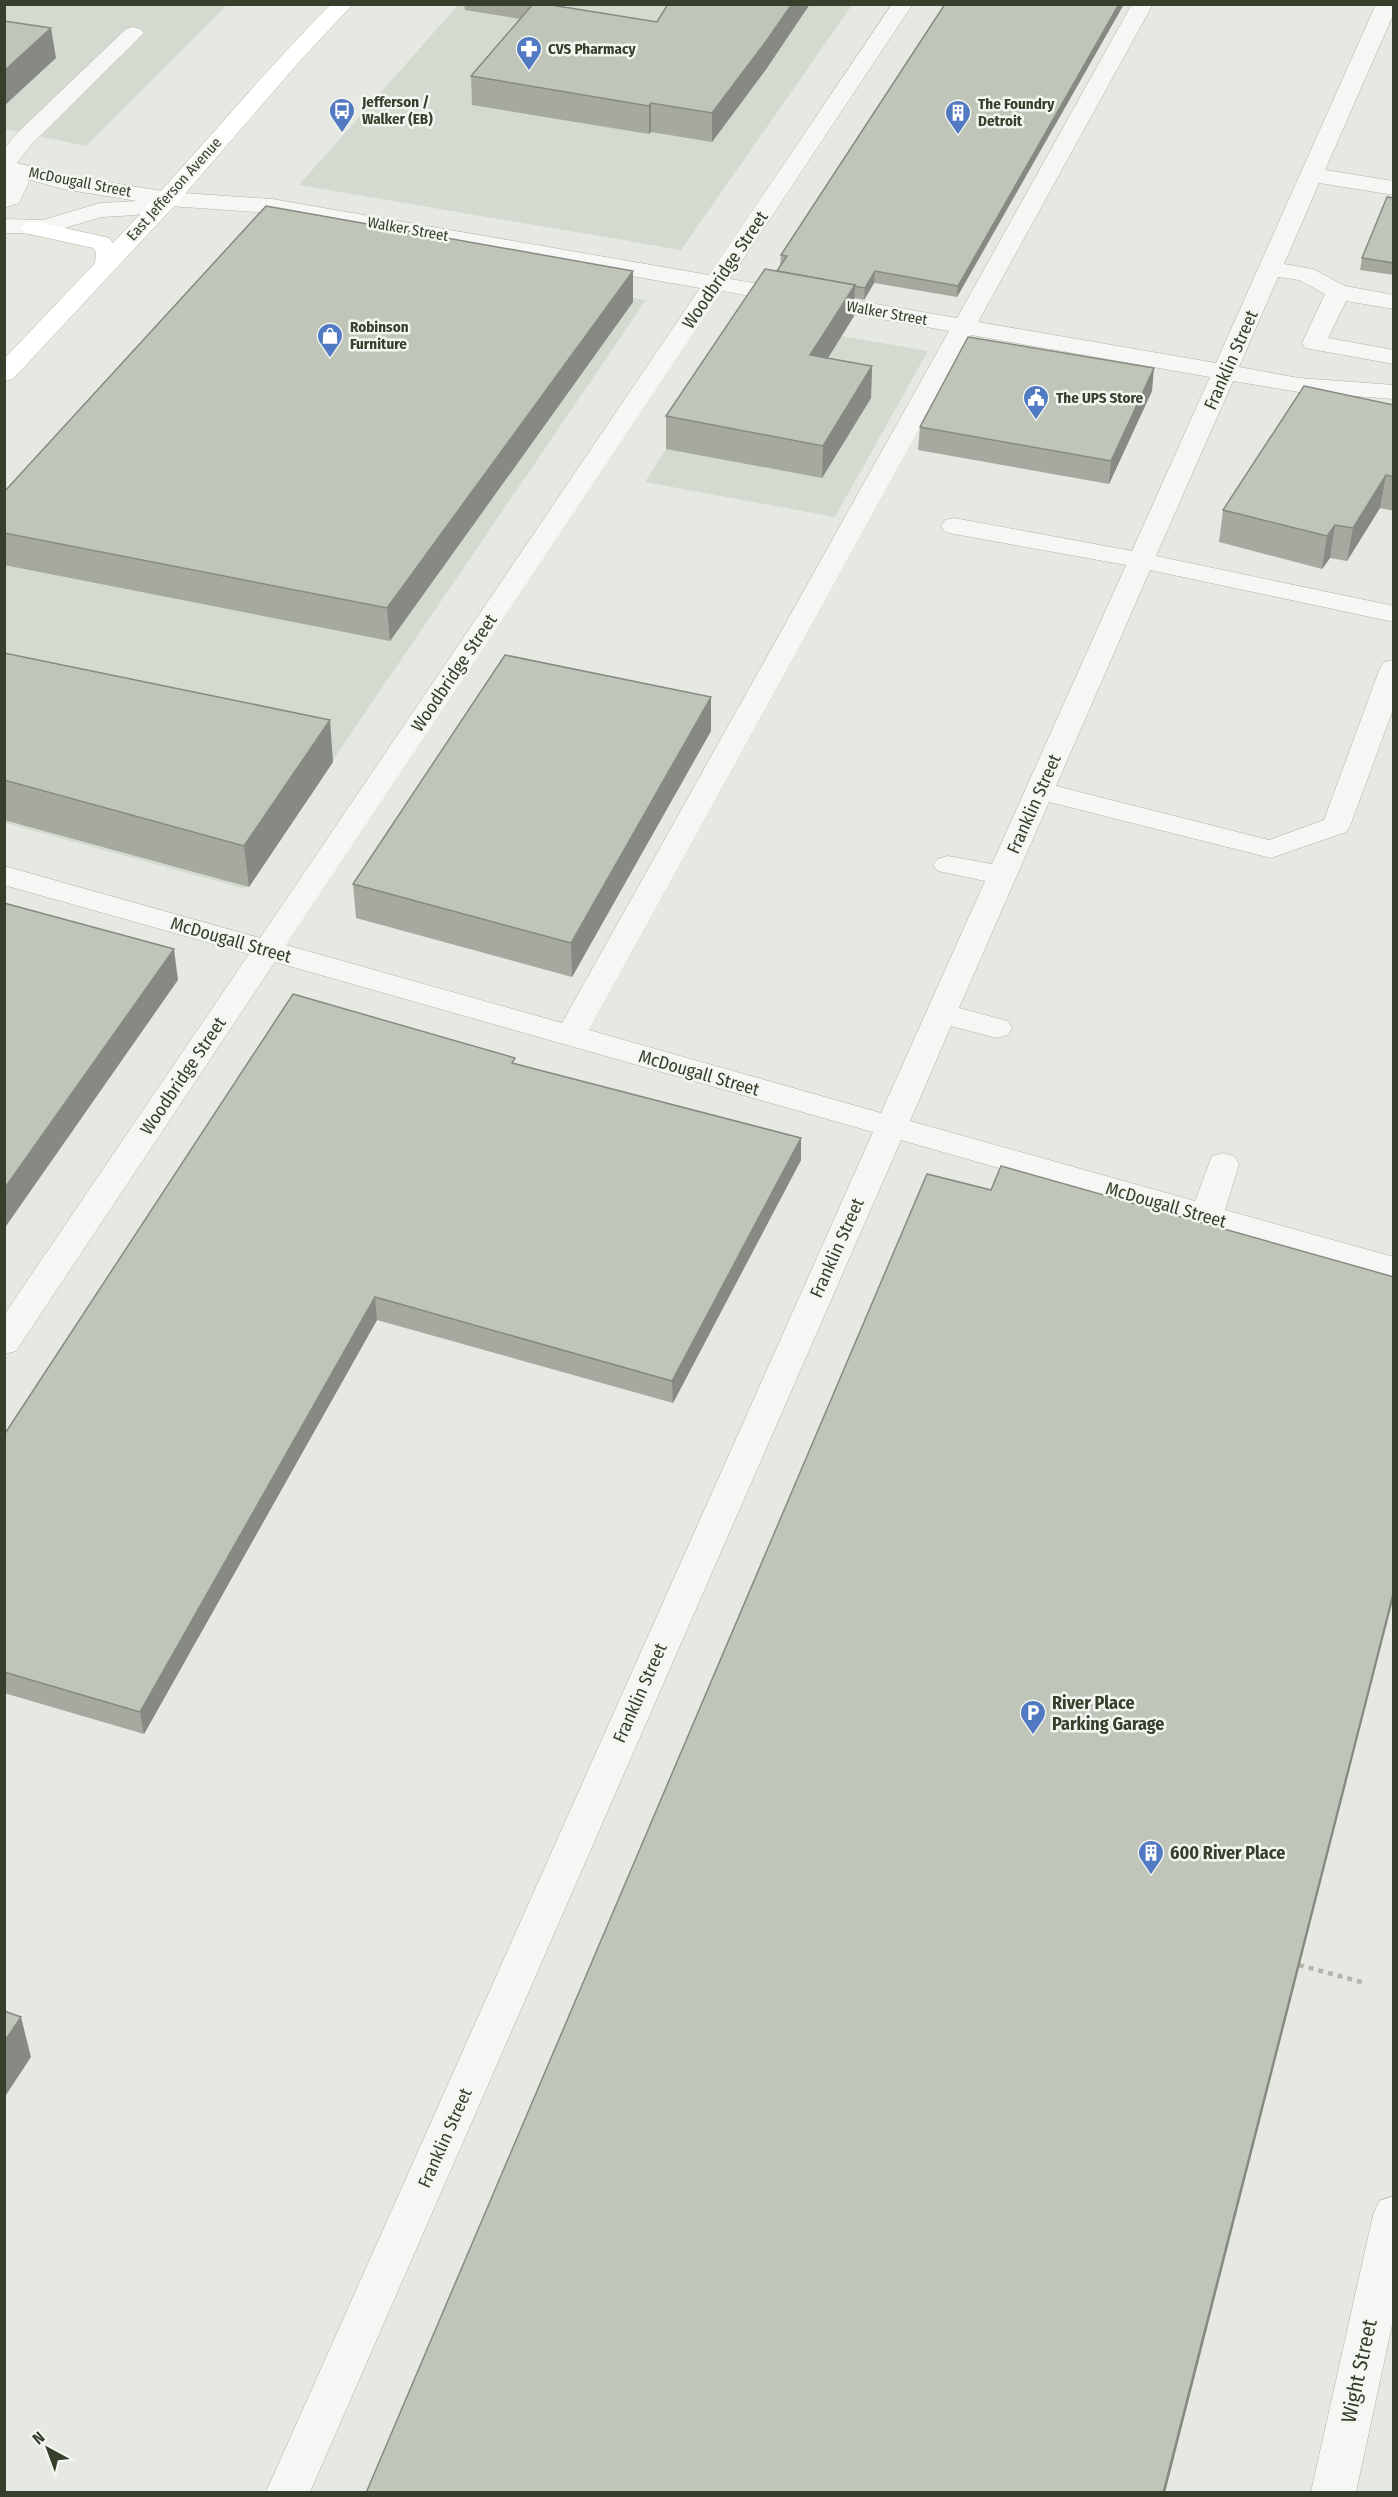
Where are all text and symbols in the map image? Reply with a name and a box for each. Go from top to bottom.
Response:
pharmacy icon: CVS Pharmacy [514,34,544,72]
place label: CVS Pharmacy [548,40,637,58]
place label: Jefferson / Walker (EB) [361,93,433,128]
place label: The Foundry Detroit [978,95,1055,130]
bus stop icon: Jefferson / Walker (EB) [327,96,357,134]
building icon: The Foundry Detroit [943,98,973,136]
street label: East Jefferson Avenue [123,134,225,244]
street label: McDougall Street [27,163,133,201]
street label: Woodbridge Street [677,207,773,333]
street label: Walker Street [366,213,450,245]
street label: Walker Street [845,297,929,329]
street label: Franklin Street [1199,307,1263,413]
place label: Robinson Furniture [350,318,409,353]
shop icon: Robinson Furniture [315,321,345,359]
public building icon: The UPS Store [1021,383,1051,421]
place label: The UPS Store [1056,389,1143,407]
street label: Woodbridge Street [406,610,502,736]
street label: Franklin Street [1002,751,1066,857]
street label: McDougall Street [168,912,294,968]
street label: Woodbridge Street [135,1013,231,1139]
street label: McDougall Street [636,1045,762,1101]
street label: McDougall Street [1103,1177,1229,1233]
street label: Franklin Street [805,1195,869,1301]
street label: Franklin Street [608,1640,672,1746]
place label: River Place Parking Garage [1052,1692,1165,1735]
parking icon: River Place Parking Garage [1018,1698,1048,1736]
building icon: 600 River Place [1136,1838,1166,1876]
place label: 600 River Place [1170,1842,1285,1864]
street label: Franklin Street [413,2085,477,2191]
street label: Wight Street [1335,2317,1383,2425]
north arrow [18,2419,78,2479]
text: N [29,2428,48,2448]

